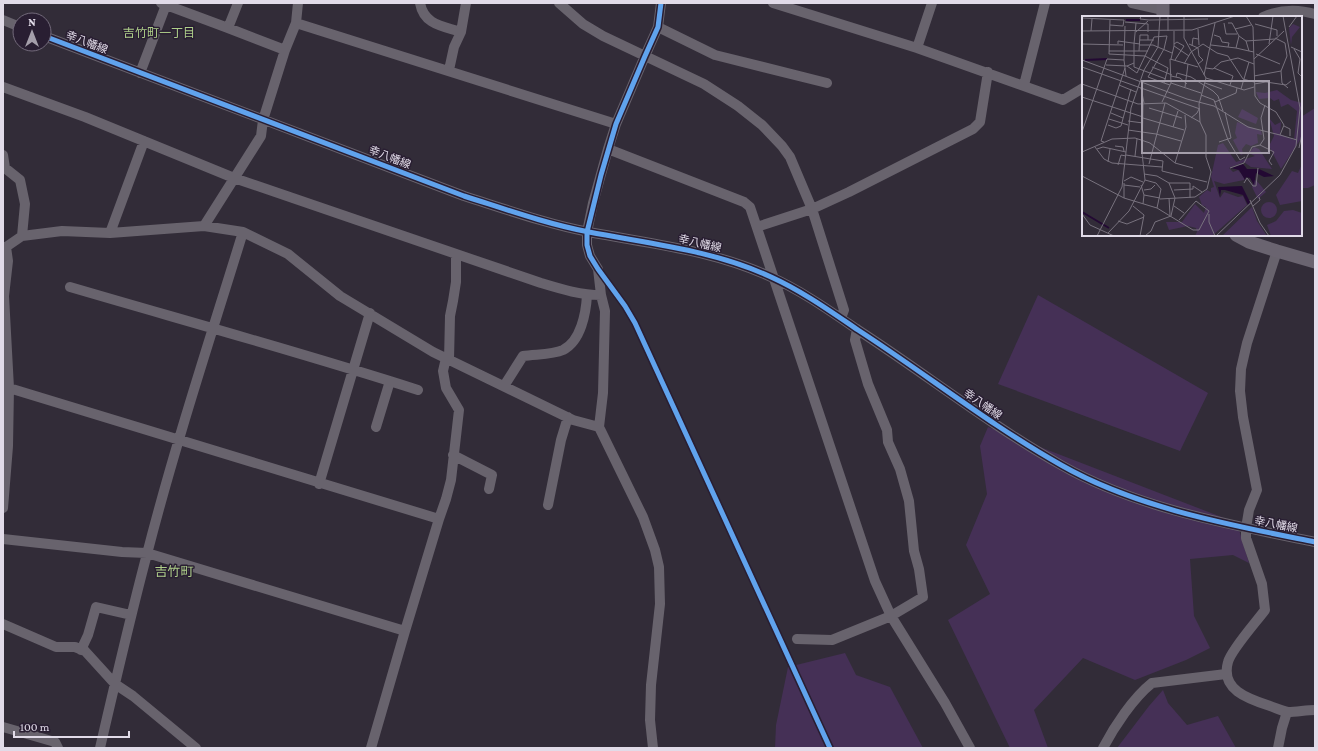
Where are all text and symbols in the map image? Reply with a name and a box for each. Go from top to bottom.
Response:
north arrow [12,12,52,52]
text: N [28,16,36,28]
inset map [1082,16,1302,236]
district label: 吉竹町一丁目 [123,26,195,40]
street label: 幸八幡線 [64,29,110,55]
street label: 幸八幡線 [367,144,413,170]
street label: 幸八幡線 [677,232,723,254]
street label: 幸八幡線 [962,386,1004,422]
street label: 幸八幡線 [1253,514,1299,534]
district label: 吉竹町 [154,564,194,579]
scale bar [14,713,129,739]
text: 100 m [20,720,50,734]

